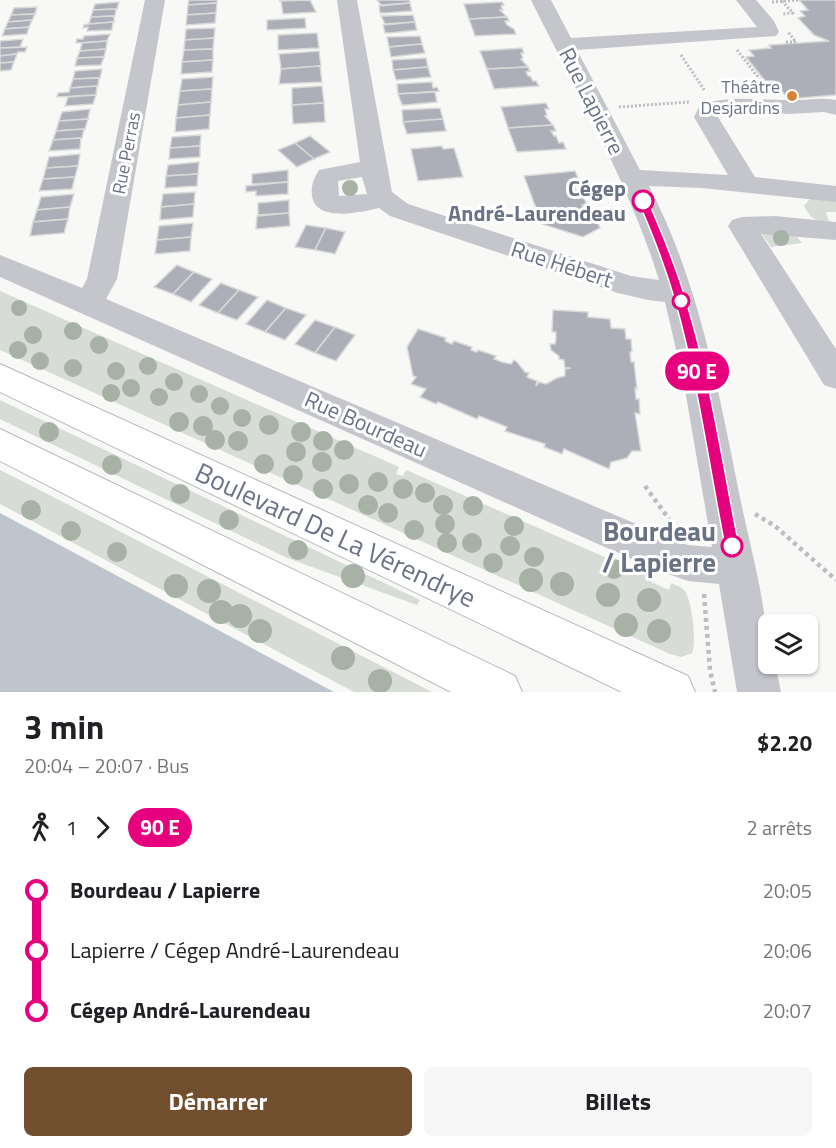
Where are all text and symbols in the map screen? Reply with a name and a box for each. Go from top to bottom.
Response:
street label: Rue Lapierre [550,41,634,161]
place label: Théâtre Desjardins [700,73,780,121]
marker: Théâtre Desjardins [785,89,799,103]
street label: Rue Perras [105,110,147,196]
place label: Cégep André-Laurendeau [448,171,626,230]
marker: Cégep André-Laurendeau [632,190,654,212]
street label: Rue Hébert [507,232,617,296]
unlabelled marker [672,292,690,310]
line badge: 90 E [655,352,739,391]
text: 90 E [677,355,717,387]
street label: Rue Bourdeau [299,382,433,466]
street label: Boulevard De La Vérendrye [189,451,483,617]
place label: Bourdeau / Lapierre [602,510,716,582]
marker: Bourdeau / Lapierre [721,535,743,557]
map controls [758,614,818,674]
button: layers [758,614,818,674]
text: 3 min [24,702,104,752]
text: $2.20 [757,726,812,760]
text: 20:04 – 20:07 · Bus [24,750,189,781]
icon: walk [24,811,57,844]
icon: forward [86,811,119,844]
text: 90 E [140,811,180,843]
text: 1 [66,812,77,843]
text: 2 arrêts [746,812,812,843]
text: Bourdeau / Lapierre [70,873,260,907]
text: 20:05 [763,875,812,906]
text: Lapierre / Cégep André-Laurendeau [70,933,399,967]
text: 20:06 [763,935,812,966]
text: Cégep André-Laurendeau [70,993,311,1027]
text: 20:07 [763,995,812,1026]
button: Démarrer [24,1067,412,1136]
button: Billets [424,1067,812,1136]

